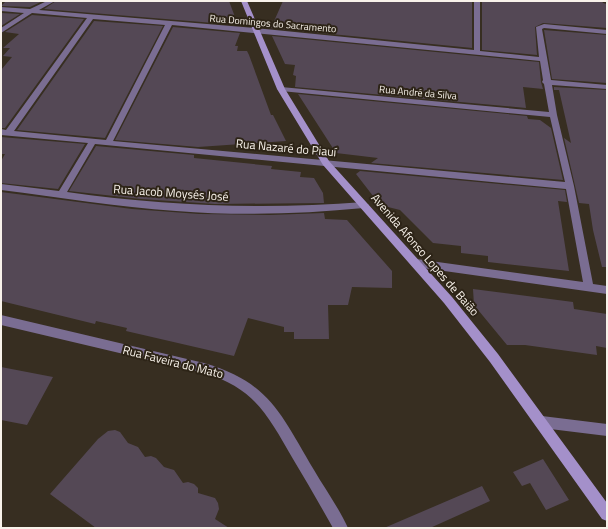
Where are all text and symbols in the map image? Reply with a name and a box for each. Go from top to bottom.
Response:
street label: Rua Domingos do Sacramento [209,10,337,37]
street label: Rua André da Silva [378,82,457,103]
street label: Rua Nazaré do Piauí [235,134,338,161]
street label: Rua Jacob Moysés José [113,179,229,206]
street label: Avenida Afonso Lopes de Baião [367,189,484,320]
street label: Rua Faveira do Mato [121,340,226,383]

